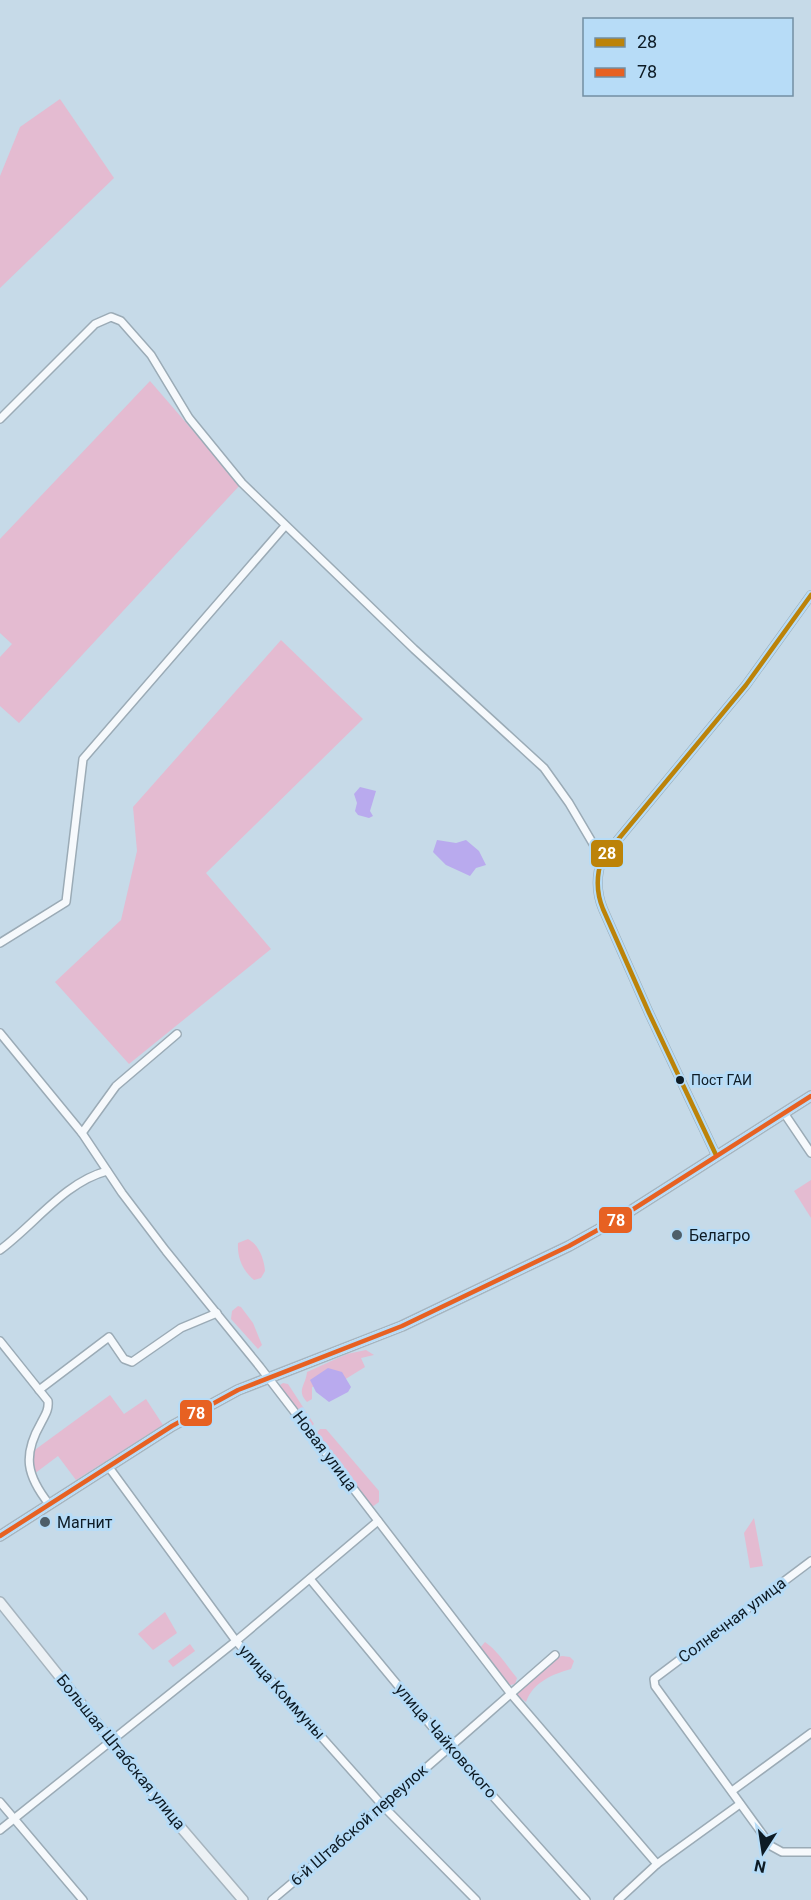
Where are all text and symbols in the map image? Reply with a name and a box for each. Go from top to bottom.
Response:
legend [583,18,793,96]
text: 28 [637,31,657,52]
text: 78 [637,61,657,82]
line badge: 28 [590,839,624,868]
text: 28 [598,844,616,863]
place label: Пост ГАИ [691,1072,752,1088]
marker: Пост ГАИ [674,1074,686,1086]
line badge: 78 [598,1206,633,1234]
text: 78 [607,1211,625,1230]
place label: Белагро [689,1226,750,1245]
marker: Белагро [670,1228,684,1242]
line badge: 78 [179,1399,213,1427]
text: 78 [187,1404,205,1423]
street label: Новая улица [289,1407,361,1495]
place label: Магнит [57,1513,113,1532]
marker: Магнит [38,1515,52,1529]
street label: Солнечная улица [674,1573,790,1667]
street label: улица Коммуны [235,1641,329,1743]
street label: Большая Штабская улица [53,1671,189,1833]
street label: улица Чайковского [391,1680,501,1802]
street label: 6-й Штабской переулок [287,1760,432,1890]
north arrow [733,1822,793,1882]
text: N [752,1856,767,1877]

